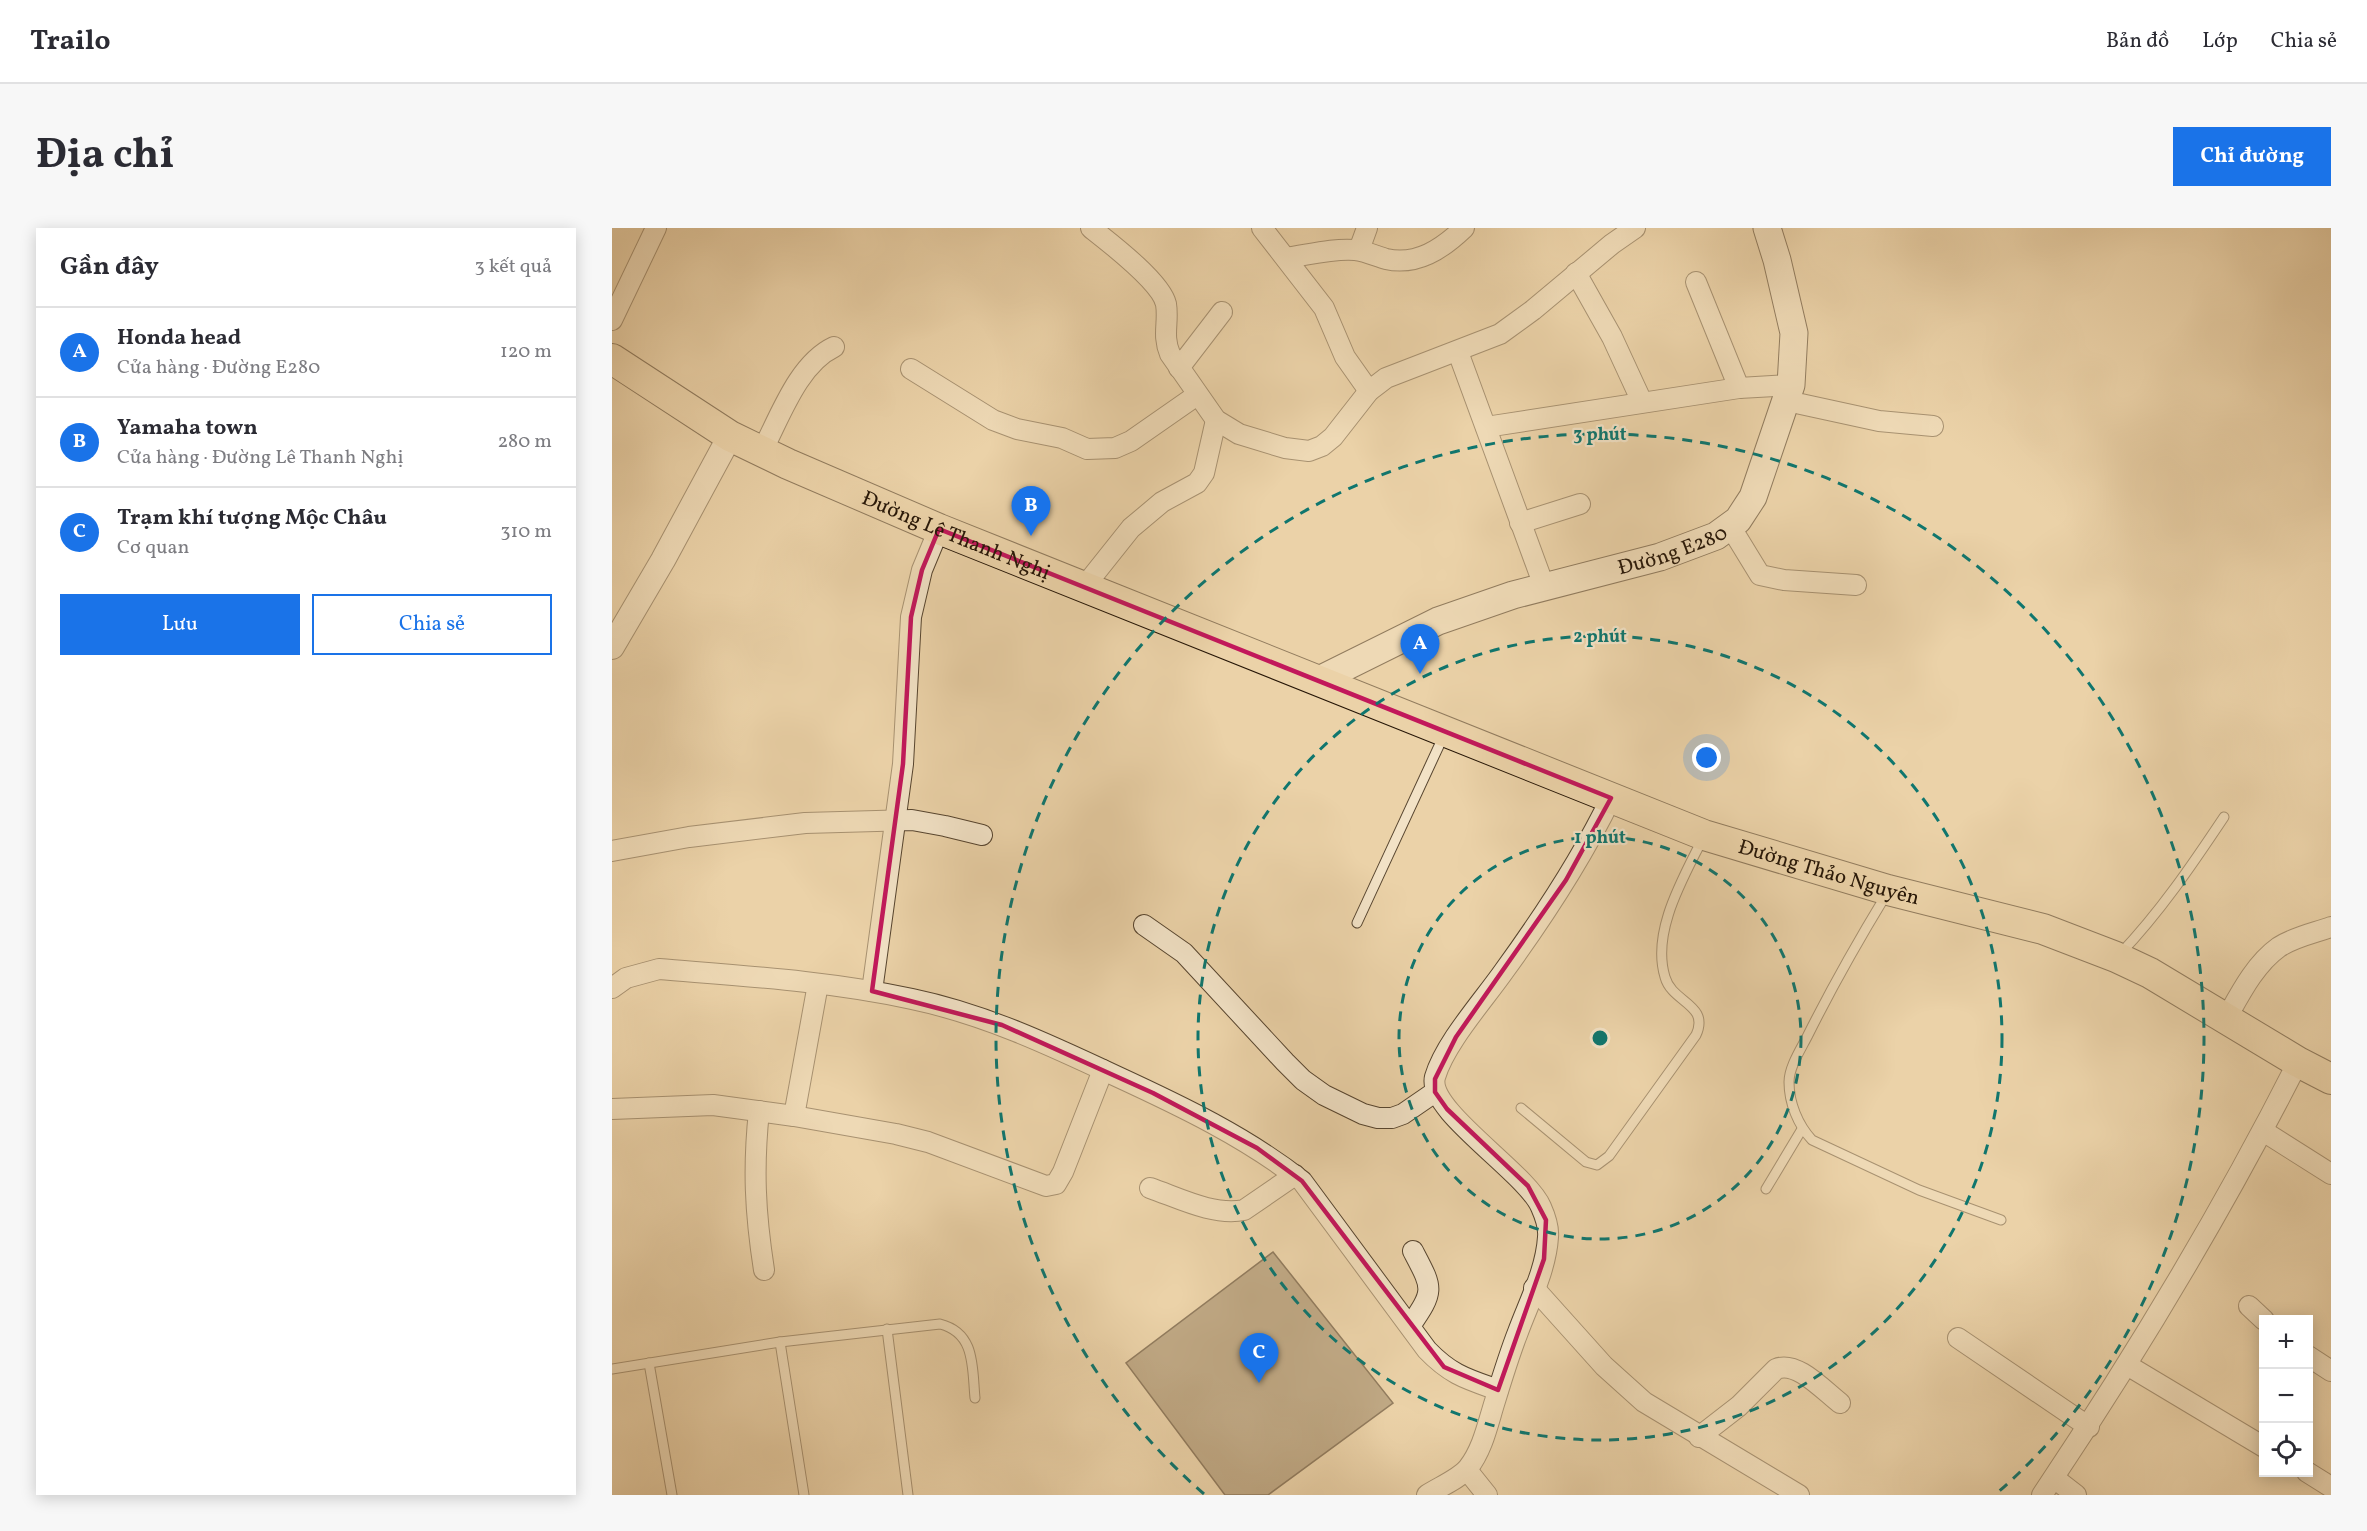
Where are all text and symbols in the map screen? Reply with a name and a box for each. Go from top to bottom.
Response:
text: Trailo [30,22,111,61]
text: Bản đồ [2106,27,2169,56]
text: Lớp [2202,27,2238,56]
text: Chia sẻ [2271,27,2337,56]
text: Địa chỉ [36,127,174,186]
button: Chỉ đường [2173,127,2331,186]
text: Gần đây [60,249,159,285]
text: 3 kết quả [474,253,552,281]
text: Honda head [117,323,241,354]
text: A [72,338,87,366]
text: 120 m [500,338,552,366]
text: Cửa hàng · Đường E280 [117,354,320,382]
text: Yamaha town [117,413,258,444]
text: 3 phút [1573,423,1627,448]
text: B [73,428,86,456]
text: 280 m [497,428,552,456]
text: Cửa hàng · Đường Lê Thanh Nghị [117,444,403,472]
street label: Đường Lê Thanh Nghị [857,484,1054,588]
pin: B [1012,486,1050,536]
text: Trạm khí tượng Mộc Châu [117,503,387,534]
text: C [73,518,86,546]
text: 310 m [500,518,552,546]
street label: Đường E280 [1615,519,1734,583]
text: Cơ quan [117,534,189,562]
button: Lưu [60,594,300,655]
button: Chia sẻ [312,594,552,655]
pin: A [1400,624,1440,674]
text: 2 phút [1573,625,1627,650]
your location [1692,743,1721,772]
text: 1 phút [1574,826,1626,851]
street label: Đường Thảo Nguyên [1734,833,1922,913]
centre of rings [1590,1028,1610,1048]
map controls [2259,1315,2313,1477]
button: + [2259,1315,2313,1369]
pin: C [1240,1334,1278,1383]
button: − [2259,1369,2313,1423]
button: locate [2259,1423,2313,1477]

